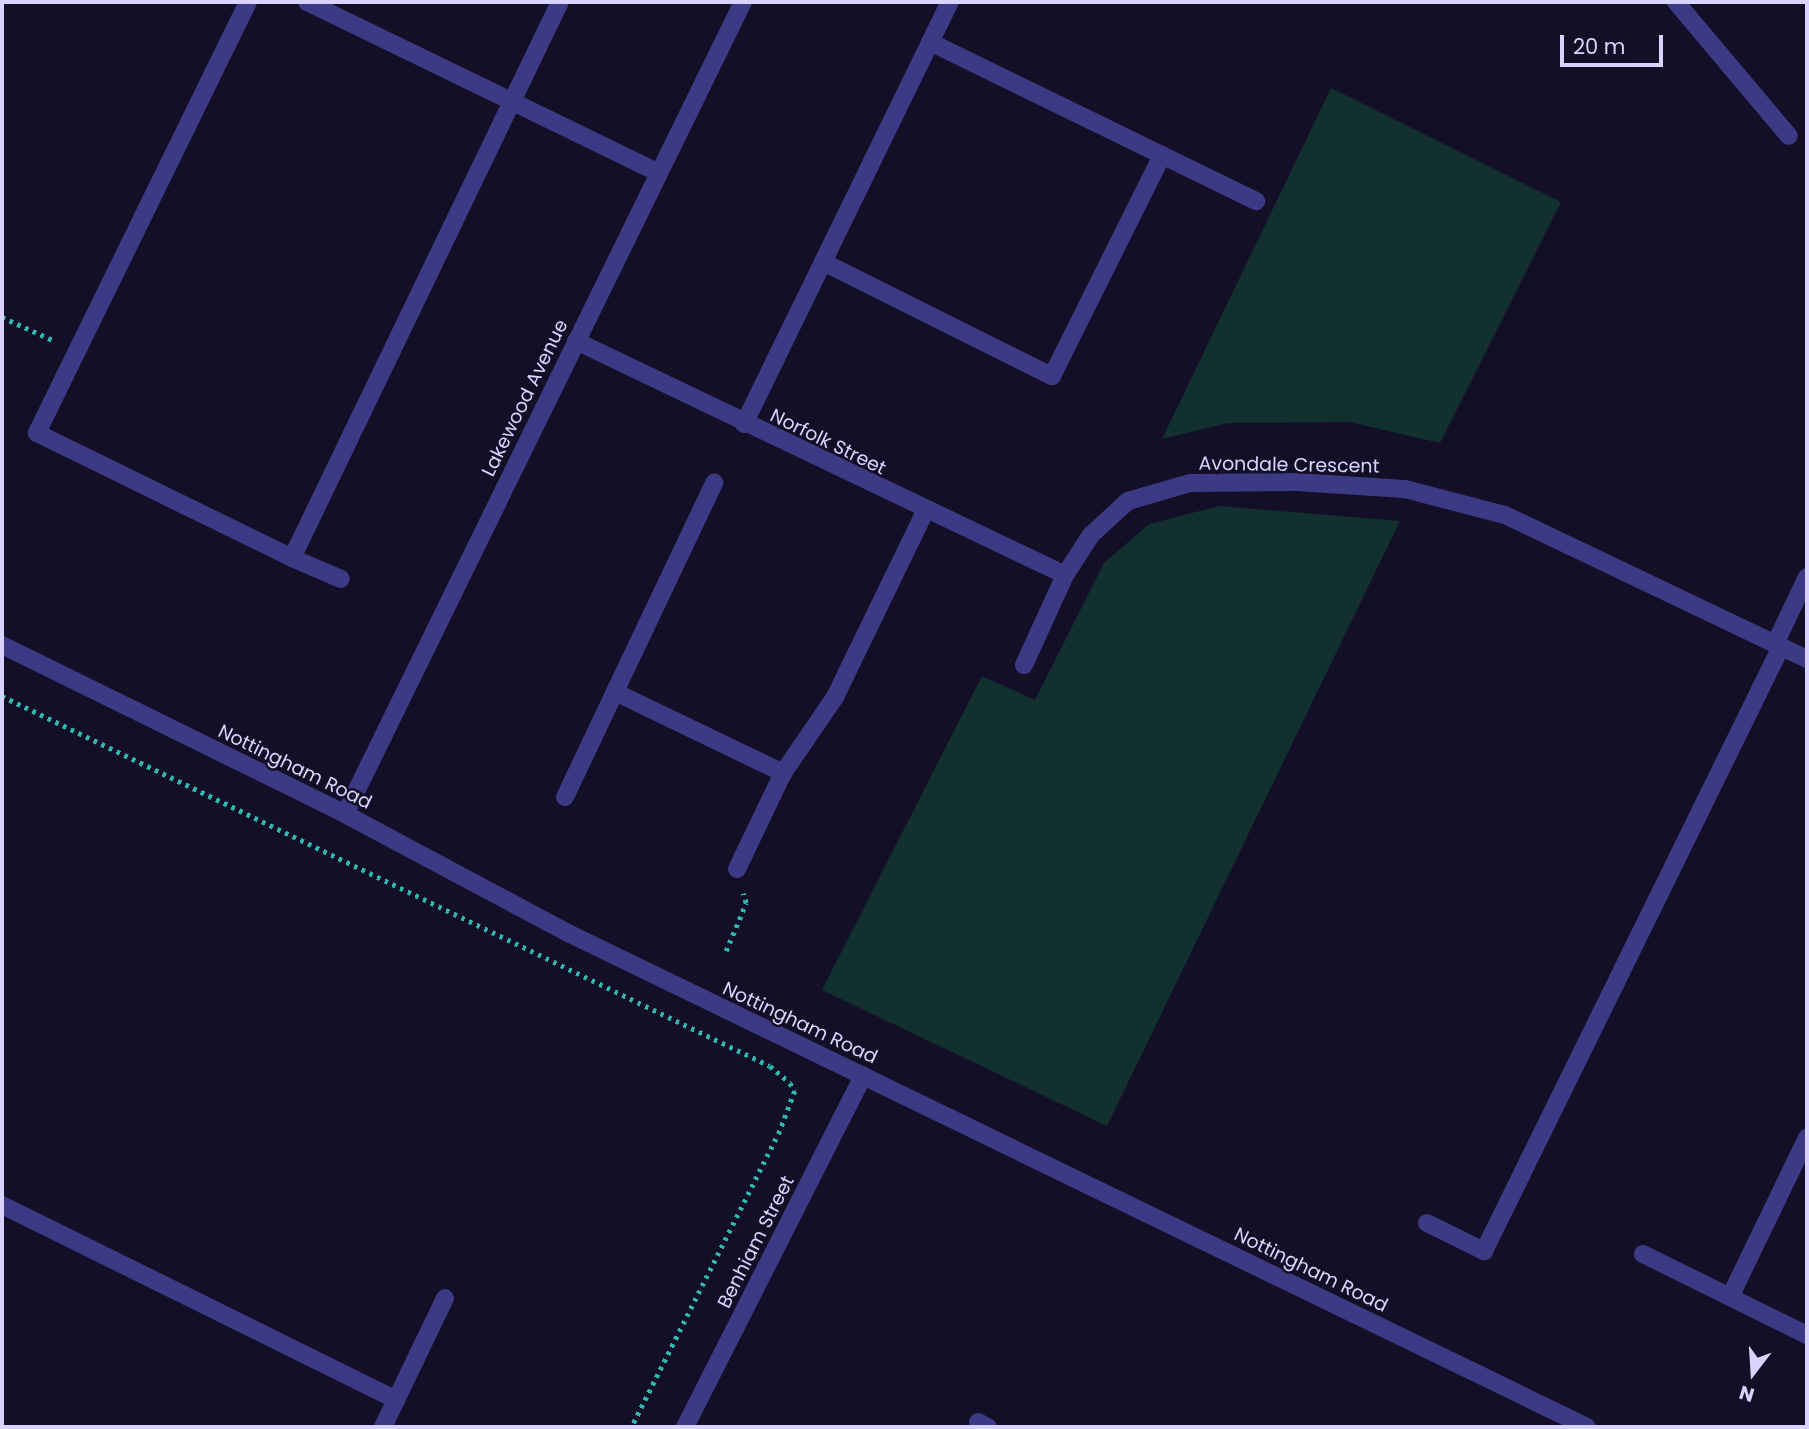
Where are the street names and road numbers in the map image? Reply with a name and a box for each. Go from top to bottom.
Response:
street label: Lakewood Avenue [477,316,573,480]
street label: Norfolk Street [766,404,890,480]
street label: Avondale Crescent [1198,452,1380,478]
street label: Nottingham Road [214,720,376,814]
street label: Nottingham Road [719,977,881,1069]
street label: Benhiam Street [713,1172,799,1312]
street label: Nottingham Road [1230,1223,1392,1317]

